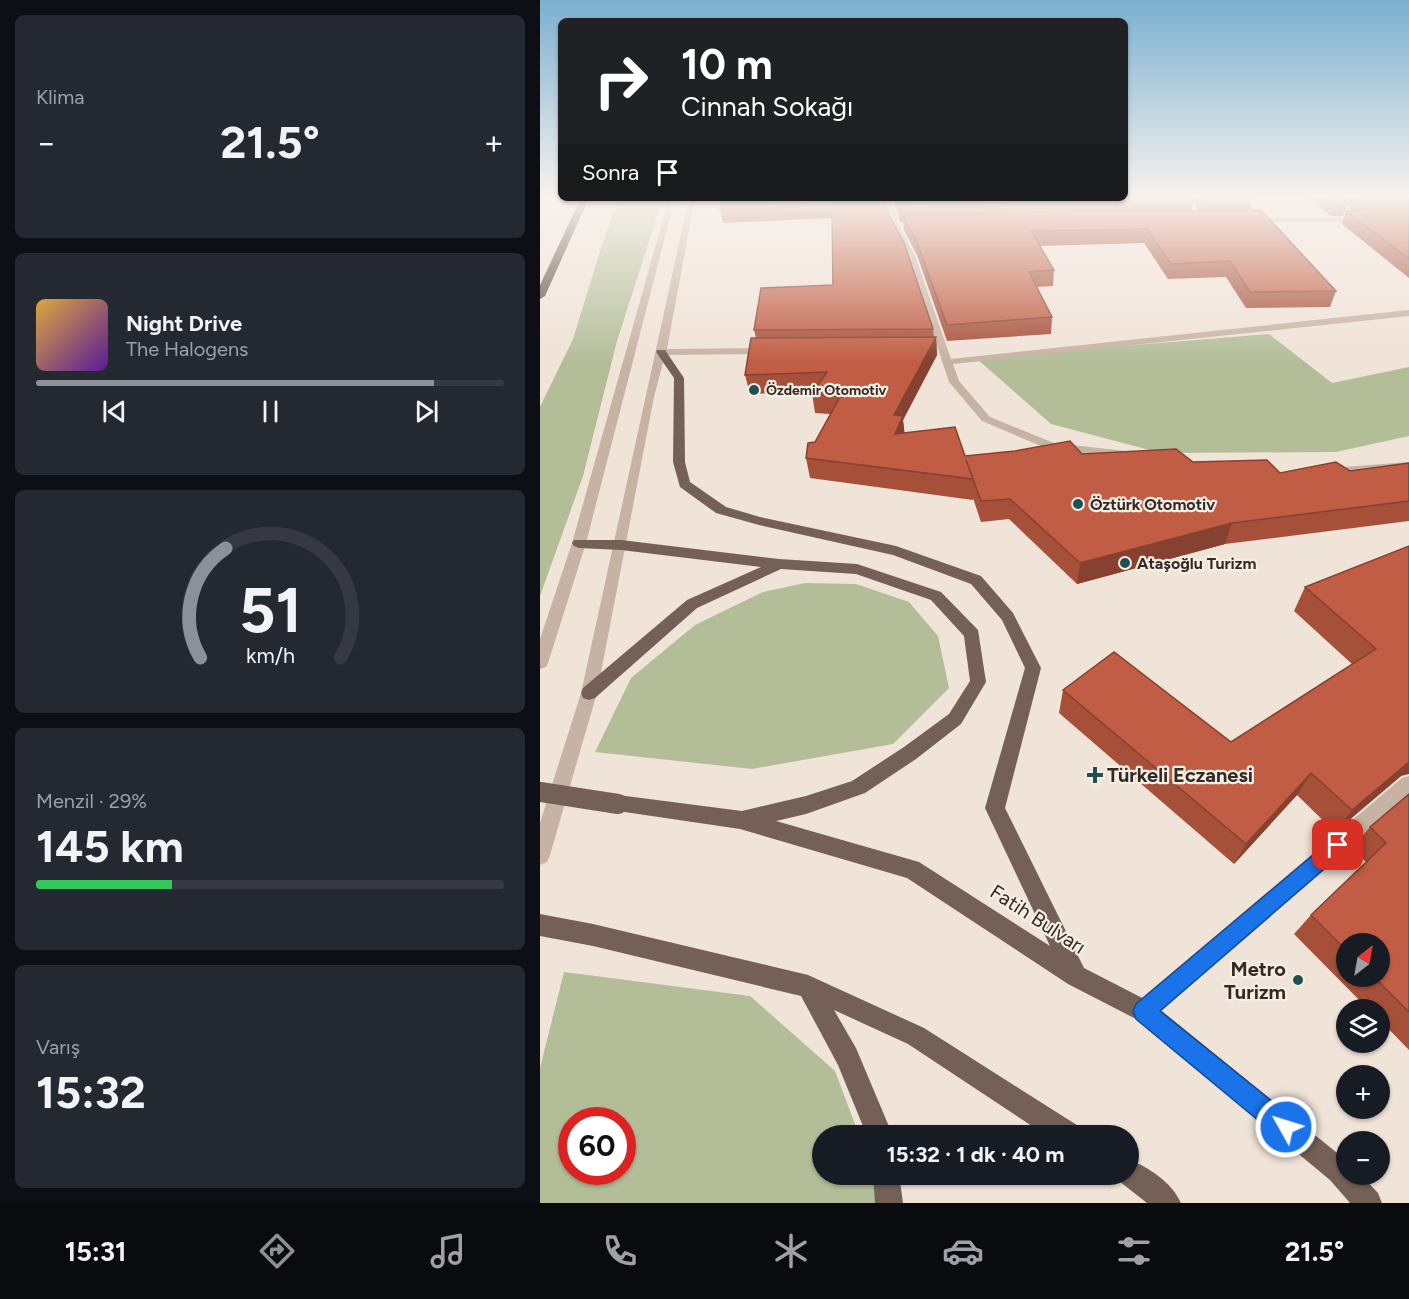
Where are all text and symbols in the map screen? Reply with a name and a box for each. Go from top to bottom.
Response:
text: 10 m [681,39,773,90]
icon: right [582,42,660,120]
text: Klima [36,85,84,109]
text: Cinnah Sokağı [681,90,853,123]
text: 21.5° [220,115,320,169]
text: − [36,123,57,162]
text: + [483,123,504,162]
icon: arrive [651,156,684,189]
text: Sonra [582,159,639,186]
text: Night Drive [126,310,242,337]
text: The Halogens [126,337,248,361]
place label: Özdemir Otomotiv [766,382,887,399]
marker: Özdemir Otomotiv [747,383,761,397]
icon: previous [98,395,131,428]
icon: pause [254,395,287,428]
icon: next [410,395,443,428]
place label: Öztürk Otomotiv [1090,495,1215,514]
marker: Öztürk Otomotiv [1071,497,1085,511]
place label: Ataşoğlu Turizm [1137,554,1256,573]
marker: Ataşoğlu Turizm [1118,556,1132,570]
text: 51 [239,574,301,649]
text: km/h [246,644,294,669]
place label: Türkeli Eczanesi [1107,763,1253,787]
marker: Türkeli Eczanesi [1088,768,1102,782]
text: Menzil · 29% [36,789,147,813]
text: 145 km [36,819,184,873]
pin [1312,819,1363,870]
icon: arrive [1321,828,1354,861]
street label: Fatih Bulvarı [986,879,1090,959]
north arrow [1336,933,1390,987]
map controls [1336,933,1390,1185]
place label: Metro Turizm [1224,957,1286,1004]
marker: Metro Turizm [1291,973,1305,987]
button: layers [1336,999,1390,1053]
text: Varış [36,1035,80,1059]
text: 15:32 [36,1065,146,1119]
button: + [1336,1065,1390,1119]
position arrow [1254,1095,1318,1159]
speed limit sign: 60 [558,1107,636,1185]
button: − [1336,1131,1390,1185]
text: 15:32 · 1 dk · 40 m [886,1141,1065,1168]
icon: directions [256,1230,298,1272]
icon: music [427,1230,469,1272]
icon: phone [599,1230,641,1272]
icon: climate [770,1230,812,1272]
icon: car [942,1230,984,1272]
icon: filters [1113,1230,1155,1272]
text: 15:31 [65,1235,126,1268]
text: 21.5° [1285,1235,1344,1268]

